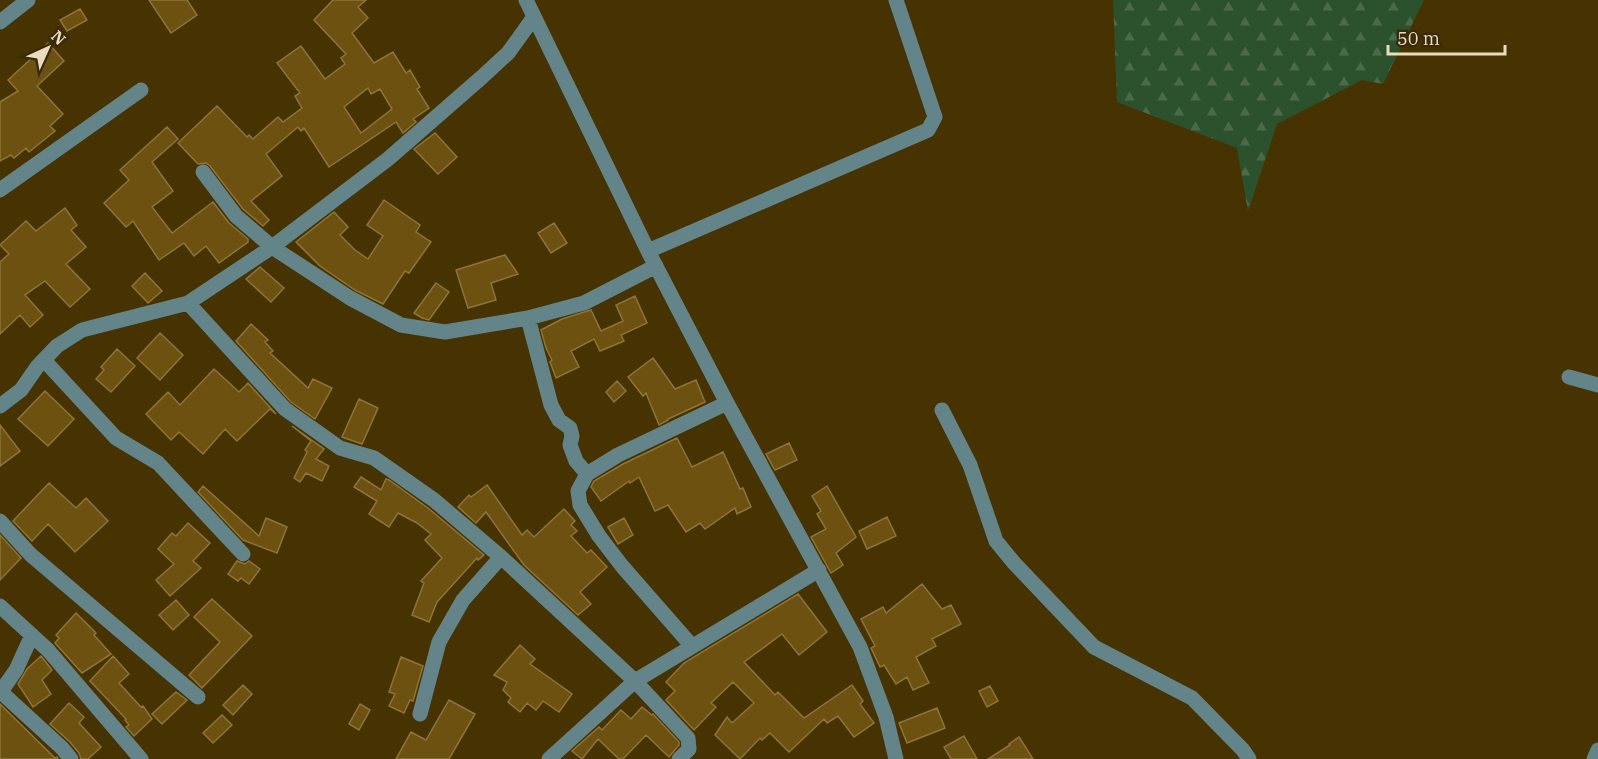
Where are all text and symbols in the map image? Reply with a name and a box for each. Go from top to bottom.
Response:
north arrow [18,18,78,78]
scale bar [1388,18,1505,56]
text: N [47,26,70,49]
text: 50 m [1397,27,1440,50]

